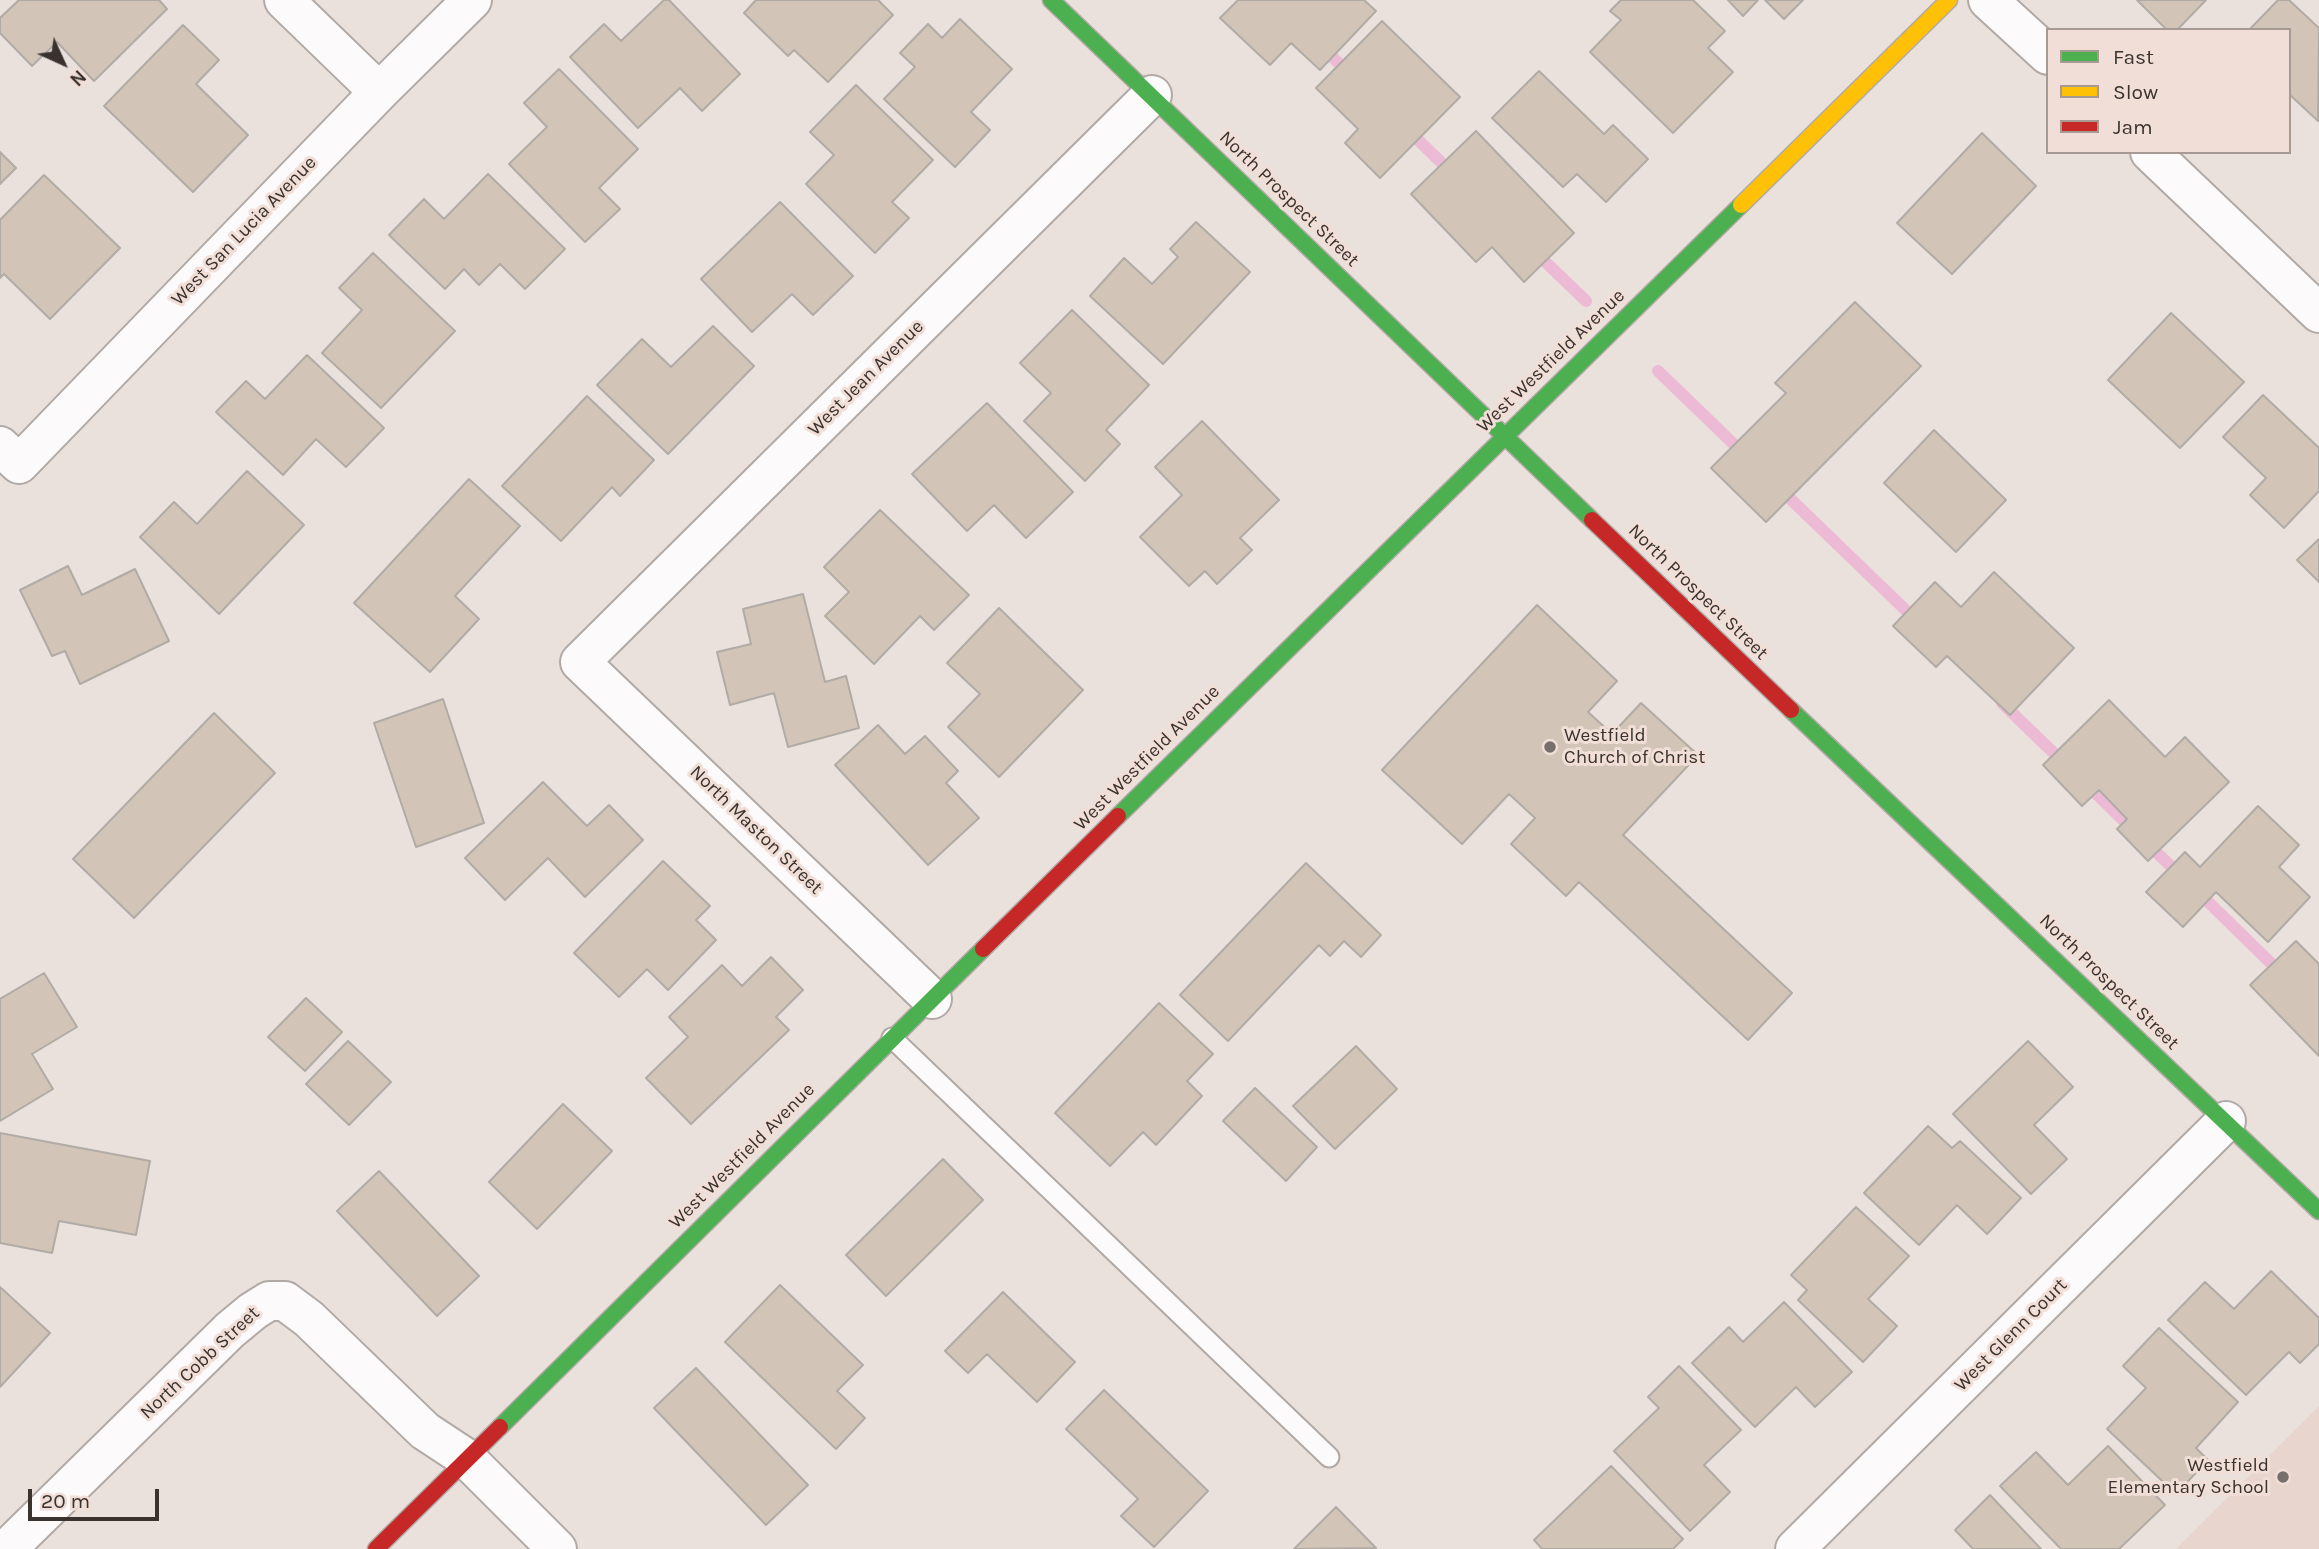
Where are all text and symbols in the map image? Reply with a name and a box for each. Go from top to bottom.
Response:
north arrow [28,28,98,98]
legend [2046,28,2291,154]
text: Fast [2113,45,2154,69]
text: N [65,65,90,90]
text: Slow [2113,80,2158,104]
text: Jam [2113,115,2153,139]
street label: North Prospect Street [1214,126,1364,272]
street label: West San Lucia Avenue [167,151,321,311]
street label: West Westfield Avenue [1472,285,1630,437]
street label: West Jean Avenue [803,315,929,441]
street label: North Prospect Street [1623,519,1773,665]
street label: West Westfield Avenue [1069,680,1225,836]
place label: Westfield Church of Christ [1564,725,1705,769]
marker: Westfield Church of Christ [1542,739,1558,755]
street label: North Maston Street [685,761,827,899]
street label: North Prospect Street [2034,909,2184,1055]
street label: West Westfield Avenue [664,1078,820,1234]
street label: West Glenn Court [1950,1274,2072,1396]
street label: North Cobb Street [136,1302,264,1424]
place label: Westfield Elementary School [2108,1455,2269,1499]
marker: Westfield Elementary School [2275,1469,2291,1485]
scale bar [32,1476,163,1520]
text: 20 m [41,1489,90,1513]

